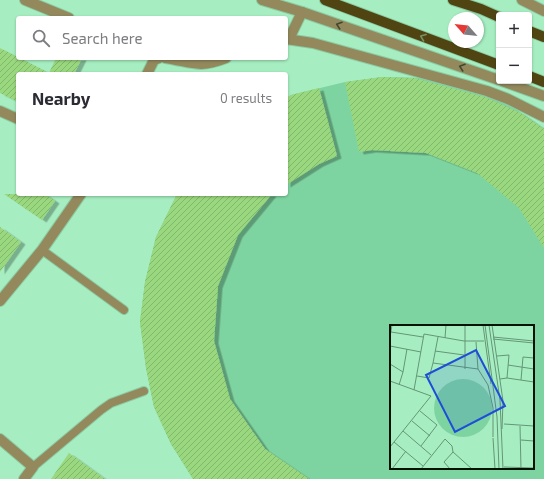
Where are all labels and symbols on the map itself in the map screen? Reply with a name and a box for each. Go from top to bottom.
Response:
north arrow [448,12,484,48]
one-way arrow [336,21,343,30]
one-way arrow [420,33,427,41]
one-way arrow [459,63,466,72]
inset map [390,325,534,469]

